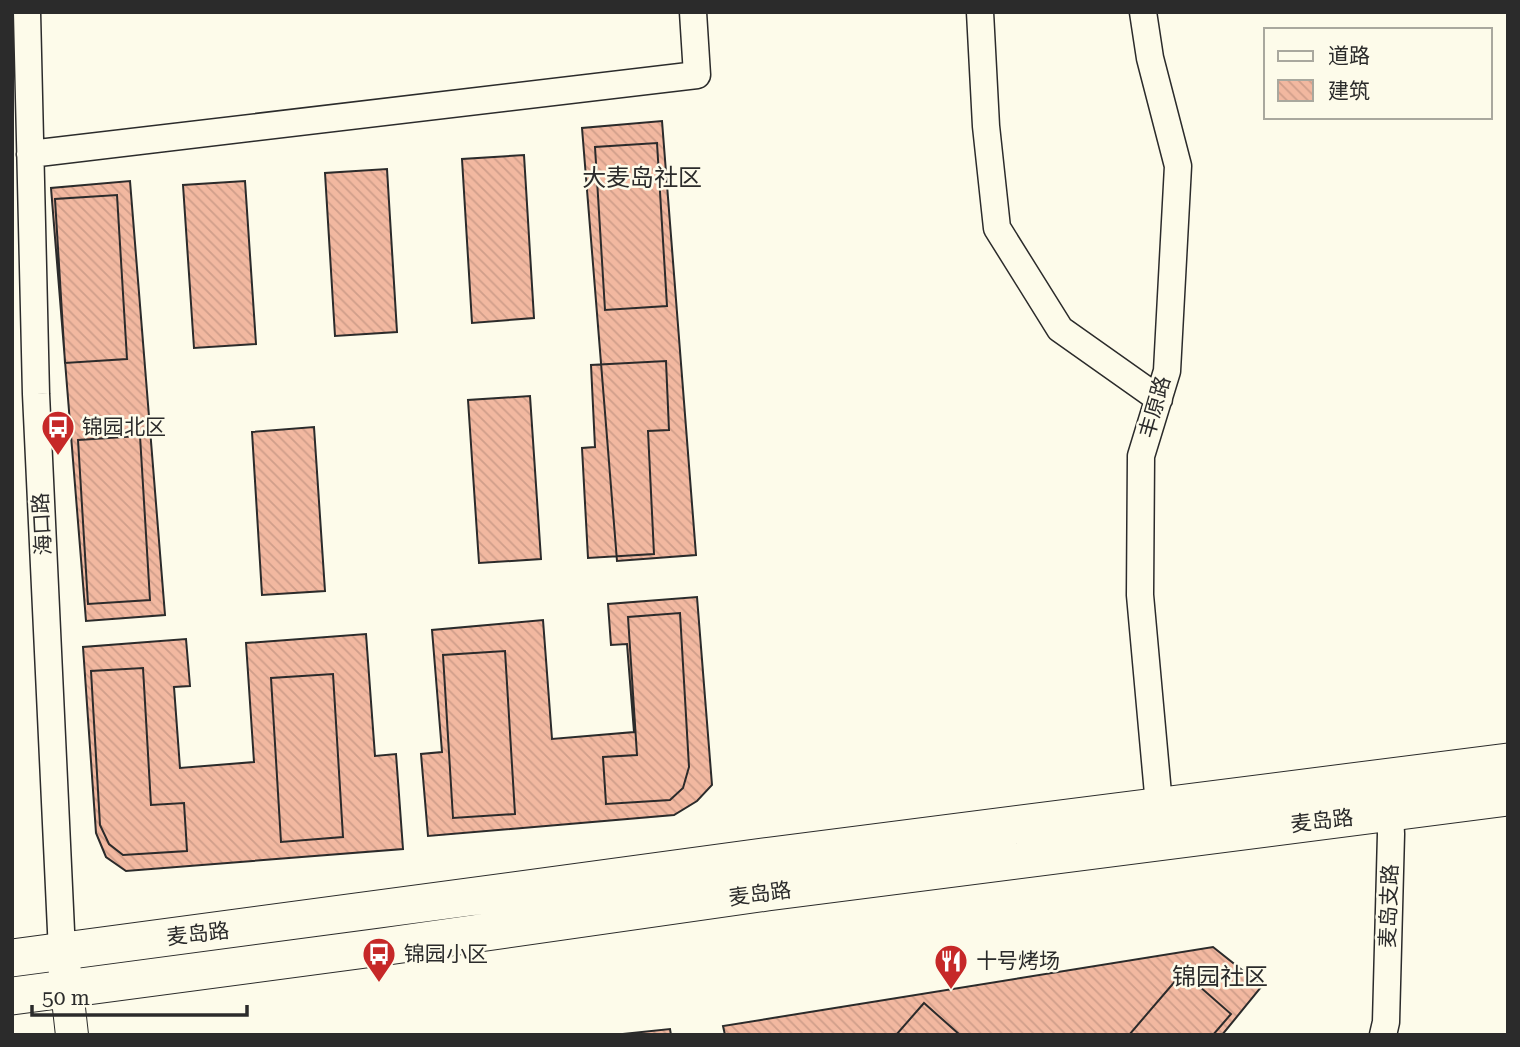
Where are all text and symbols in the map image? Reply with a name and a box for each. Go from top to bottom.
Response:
legend [1264,28,1492,119]
text: 道路 [1328,44,1370,68]
text: 建筑 [1328,79,1370,103]
district label: 大麦岛社区 [582,164,702,192]
street label: 丰原路 [1135,373,1175,441]
bus stop icon: 锦园北区 [39,408,77,457]
place label: 锦园北区 [82,415,166,439]
street label: 海口路 [28,492,56,556]
street label: 麦岛路 [1289,805,1355,837]
street label: 麦岛支路 [1376,864,1402,948]
street label: 麦岛路 [727,878,793,910]
street label: 麦岛路 [165,918,231,950]
bus stop icon: 锦园小区 [360,935,398,984]
place label: 锦园小区 [404,942,488,966]
restaurant icon: 十号烤场 [932,942,970,991]
place label: 十号烤场 [976,949,1060,973]
district label: 锦园社区 [1172,963,1268,991]
scale bar [32,974,247,1018]
text: 50 m [42,986,90,1010]

